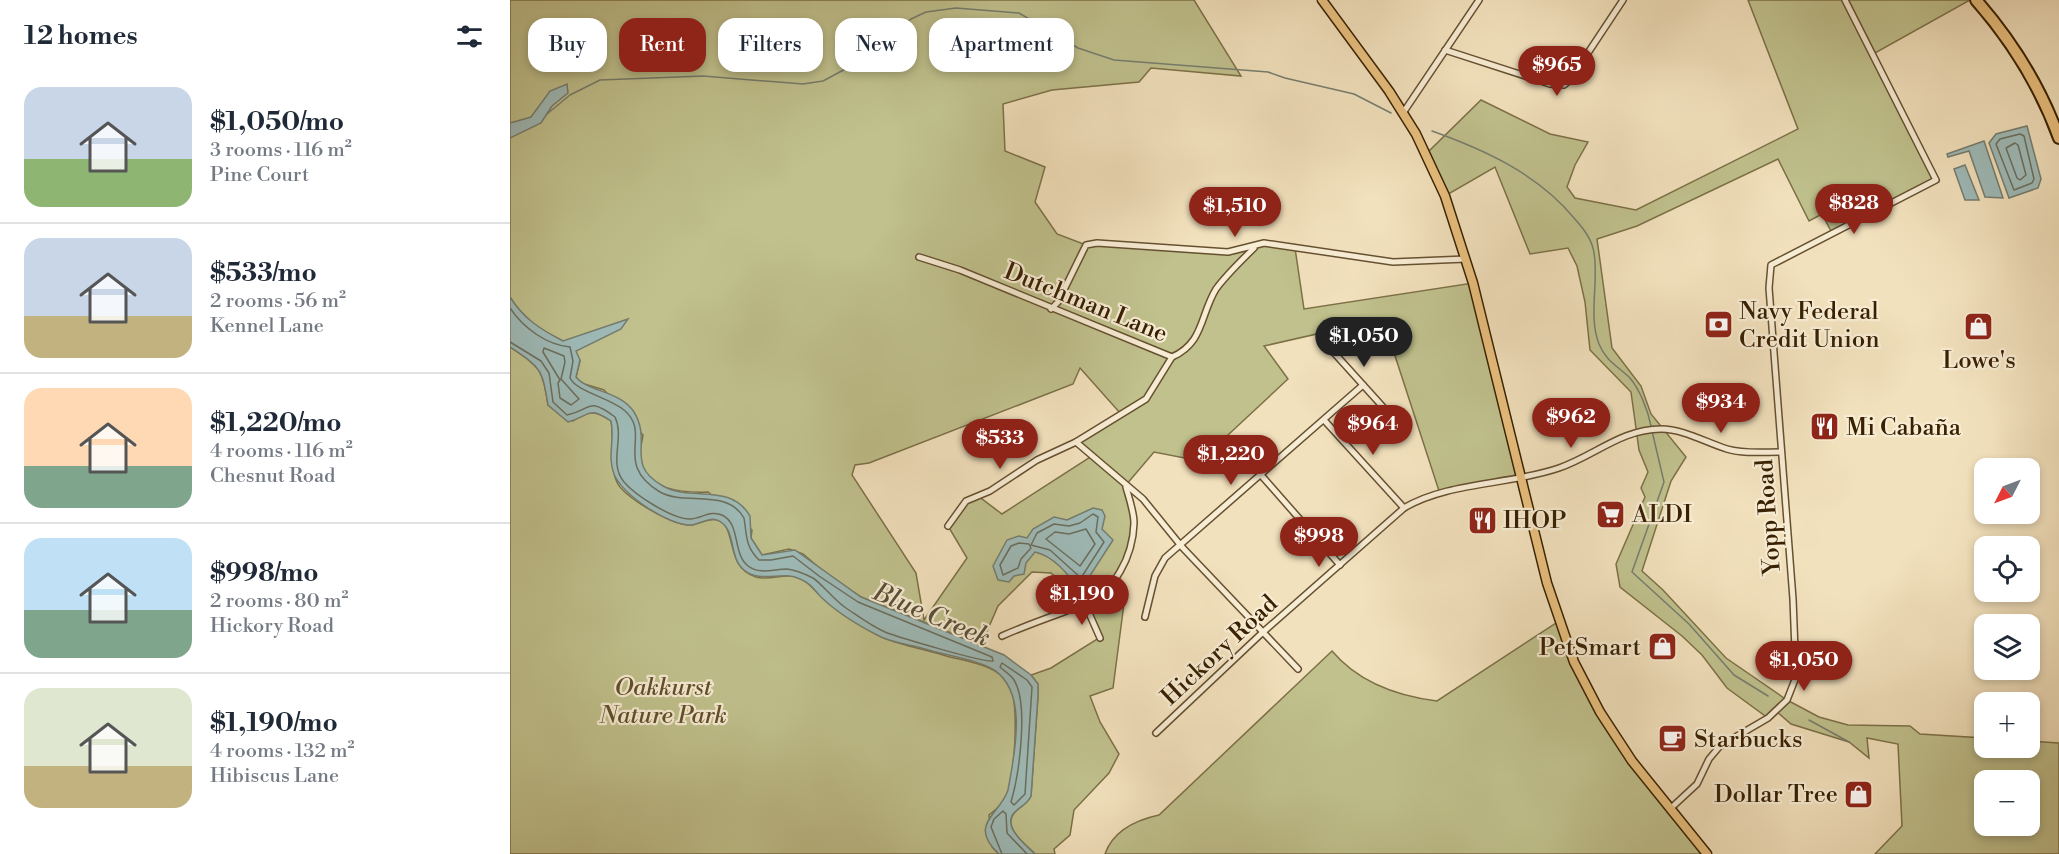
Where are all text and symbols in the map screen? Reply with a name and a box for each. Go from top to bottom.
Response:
chip: Buy [528,18,607,72]
chip: Rent [619,18,706,72]
chip: Filters [718,18,823,72]
chip: New [835,18,917,72]
chip: Apartment [929,18,1074,72]
text: 12 homes [24,20,138,52]
icon: filters [453,20,486,53]
pin: $965 [1521,46,1593,97]
text: $965 [1532,53,1582,78]
text: $1,050/mo [210,106,344,138]
icon: home [72,111,144,183]
text: 3 rooms · 116 m² [210,138,352,163]
text: Pine Court [210,163,309,188]
pin: $828 [1818,184,1890,235]
pin: $1,510 [1186,187,1284,238]
text: $828 [1829,191,1879,216]
text: $1,510 [1203,194,1267,219]
street label: Dutchman Lane [1000,256,1172,349]
text: $533/mo [210,257,317,289]
icon: home [72,262,144,334]
text: 2 rooms · 56 m² [210,289,346,314]
place label: Navy Federal Credit Union [1739,297,1880,355]
bank icon: Navy Federal Credit Union [1702,309,1734,341]
shop icon: Lowe's [1963,311,1995,343]
text: Kennel Lane [210,314,324,339]
pin: $1,050 [1315,317,1413,368]
text: $1,050 [1329,324,1399,349]
place label: Lowe's [1942,346,2016,376]
pin: $934 [1685,383,1757,434]
text: $934 [1696,390,1746,415]
pin: $962 [1535,398,1607,449]
pin: $964 [1337,405,1409,456]
text: $962 [1546,405,1596,430]
text: $1,220/mo [210,407,342,439]
restaurant icon: Mi Cabaña [1809,411,1841,443]
icon: home [72,412,144,484]
text: $964 [1348,412,1398,437]
place label: Mi Cabaña [1846,413,1962,443]
pin: $533 [964,419,1036,470]
text: $533 [976,426,1024,451]
pin: $1,220 [1182,435,1280,486]
text: 4 rooms · 116 m² [210,439,353,464]
text: $1,220 [1197,442,1265,467]
street label: Yopp Road [1750,458,1788,578]
north arrow [1974,458,2040,524]
map controls [1974,458,2040,836]
text: Chesnut Road [210,464,335,489]
supermarket icon: ALDI [1595,498,1627,530]
place label: ALDI [1631,500,1692,530]
restaurant icon: IHOP [1466,504,1498,536]
place label: IHOP [1503,506,1567,536]
pin: $998 [1283,517,1355,568]
text: $998 [1294,524,1344,549]
button: locate [1974,536,2040,602]
text: $998/mo [210,557,319,589]
icon: home [72,562,144,634]
water label: Blue Creek [867,575,995,654]
pin: $1,190 [1033,575,1131,626]
text: $1,190 [1050,582,1114,607]
text: 2 rooms · 80 m² [210,589,348,614]
street label: Hickory Road [1155,589,1284,712]
text: Hickory Road [210,614,334,639]
button: layers [1974,614,2040,680]
shop icon: PetSmart [1646,631,1678,663]
place label: PetSmart [1539,633,1641,663]
pin: $1,050 [1755,641,1853,692]
text: $1,050 [1769,648,1839,673]
park label: Oakkurst Nature Park [598,673,727,731]
button: + [1974,692,2040,758]
text: $1,190/mo [210,707,338,739]
icon: home [72,712,144,784]
cafe icon: Starbucks [1657,723,1689,755]
place label: Starbucks [1694,725,1802,755]
text: 4 rooms · 132 m² [210,739,354,764]
text: Hibiscus Lane [210,764,339,789]
button: − [1974,770,2040,836]
shop icon: Dollar Tree [1843,778,1875,810]
place label: Dollar Tree [1714,780,1838,810]

